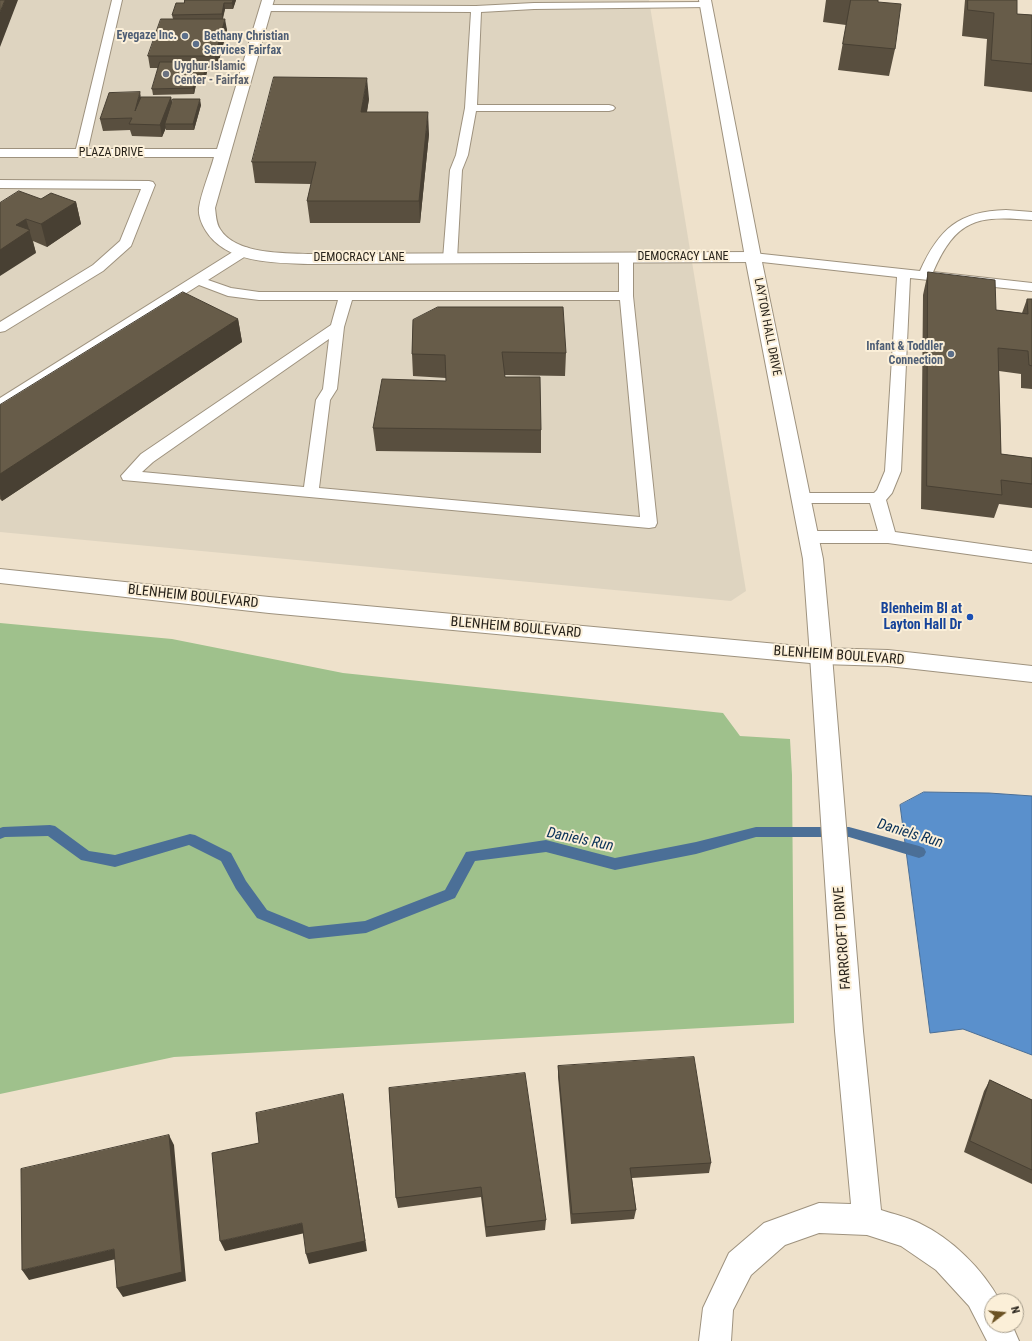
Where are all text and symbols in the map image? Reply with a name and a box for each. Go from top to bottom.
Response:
place label: Eyegaze Inc. [117,29,177,43]
place label: Bethany Christian Services Fairfax [204,30,289,58]
marker: Eyegaze Inc. [180,31,190,41]
marker: Bethany Christian Services Fairfax [191,39,201,49]
place label: Uyghur Islamic Center - Fairfax [174,60,249,88]
marker: Uyghur Islamic Center - Fairfax [161,69,171,79]
street label: PLAZA DRIVE [79,146,143,160]
street label: DEMOCRACY LANE [637,250,729,264]
street label: DEMOCRACY LANE [313,251,405,265]
street label: LAYTON HALL DRIVE [750,277,784,377]
place label: Infant & Toddler Connection [866,340,943,368]
marker: Infant & Toddler Connection [946,349,956,359]
street label: BLENHEIM BOULEVARD [127,582,259,612]
place label: Blenheim Bl at Layton Hall Dr [881,601,962,634]
marker: Blenheim Bl at Layton Hall Dr [965,612,975,622]
street label: BLENHEIM BOULEVARD [450,614,582,642]
street label: BLENHEIM BOULEVARD [773,643,905,669]
water label: Daniels Run [875,816,945,852]
water label: Daniels Run [545,824,615,856]
street label: FARRCROFT DRIVE [831,886,855,990]
north arrow [984,1293,1024,1333]
text: N [1008,1305,1022,1315]

